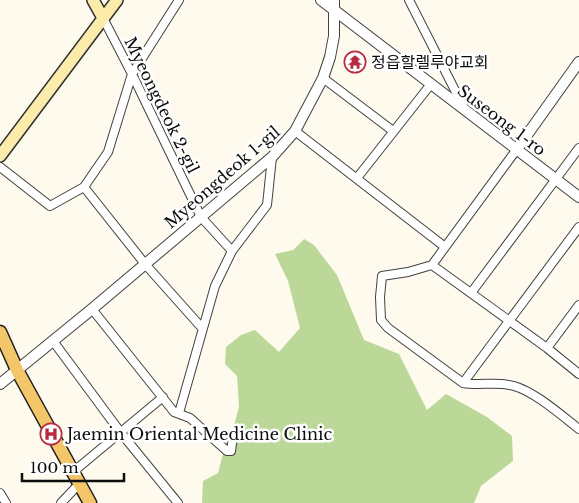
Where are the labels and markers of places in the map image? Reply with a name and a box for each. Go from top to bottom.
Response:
temple icon: 정읍할렐루야교회 [343,50,367,74]
place label: 정읍할렐루야교회 [371,52,489,72]
hospital icon: Jaemin Oriental Medicine Clinic [39,422,63,446]
place label: Jaemin Oriental Medicine Clinic [65,424,332,444]

